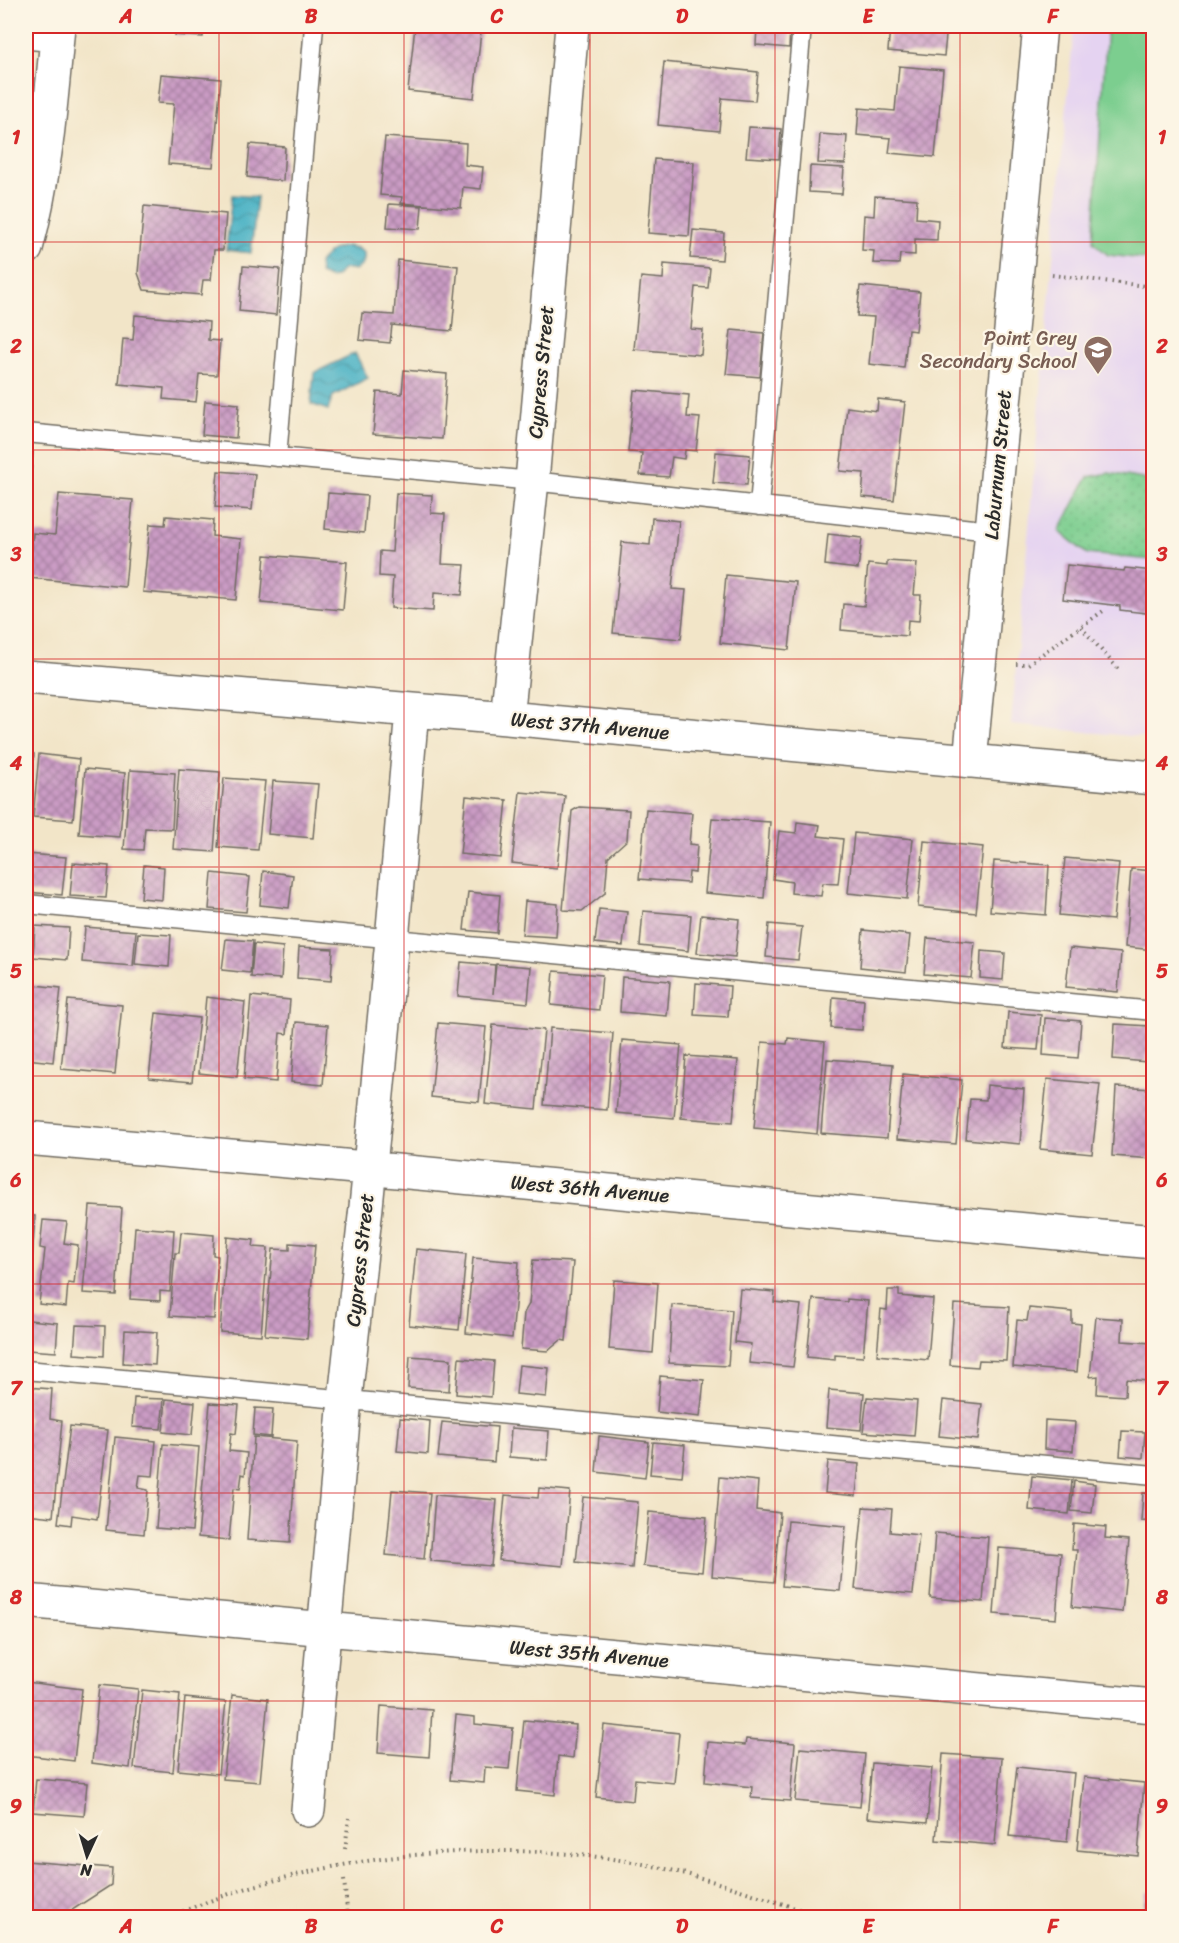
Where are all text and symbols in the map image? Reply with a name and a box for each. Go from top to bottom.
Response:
text: A [118,0,133,34]
text: B [305,0,318,34]
text: C [490,0,504,34]
text: D [676,0,689,34]
text: E [862,0,875,34]
text: F [1047,0,1060,34]
text: 1 [12,120,21,155]
text: 1 [1158,120,1167,155]
street label: Cypress Street [518,304,564,440]
place label: Point Grey Secondary School [920,321,1078,379]
text: 2 [9,329,22,364]
text: 2 [1155,329,1168,364]
school or university icon: Point Grey Secondary School [1082,334,1114,376]
street label: Laburnum Street [974,388,1022,541]
text: 3 [10,537,22,572]
text: 3 [1156,537,1168,572]
street label: West 37th Avenue [509,702,671,750]
text: 4 [9,746,23,781]
text: 4 [1155,746,1169,781]
text: 5 [10,954,22,989]
text: 5 [1156,954,1168,989]
text: 6 [9,1163,22,1198]
text: 6 [1155,1163,1168,1198]
street label: West 36th Avenue [509,1165,671,1213]
street label: Cypress Street [336,1191,384,1328]
text: 7 [10,1371,23,1406]
text: 7 [1156,1371,1169,1406]
text: 8 [9,1580,23,1615]
text: 8 [1155,1580,1169,1615]
street label: West 35th Avenue [508,1630,670,1678]
text: 9 [10,1789,22,1824]
text: 9 [1156,1789,1168,1824]
north arrow [57,1826,117,1886]
text: N [79,1856,94,1885]
text: A [118,1909,133,1943]
text: B [305,1909,318,1943]
text: C [490,1909,504,1943]
text: D [676,1909,689,1943]
text: E [862,1909,875,1943]
text: F [1047,1909,1060,1943]

